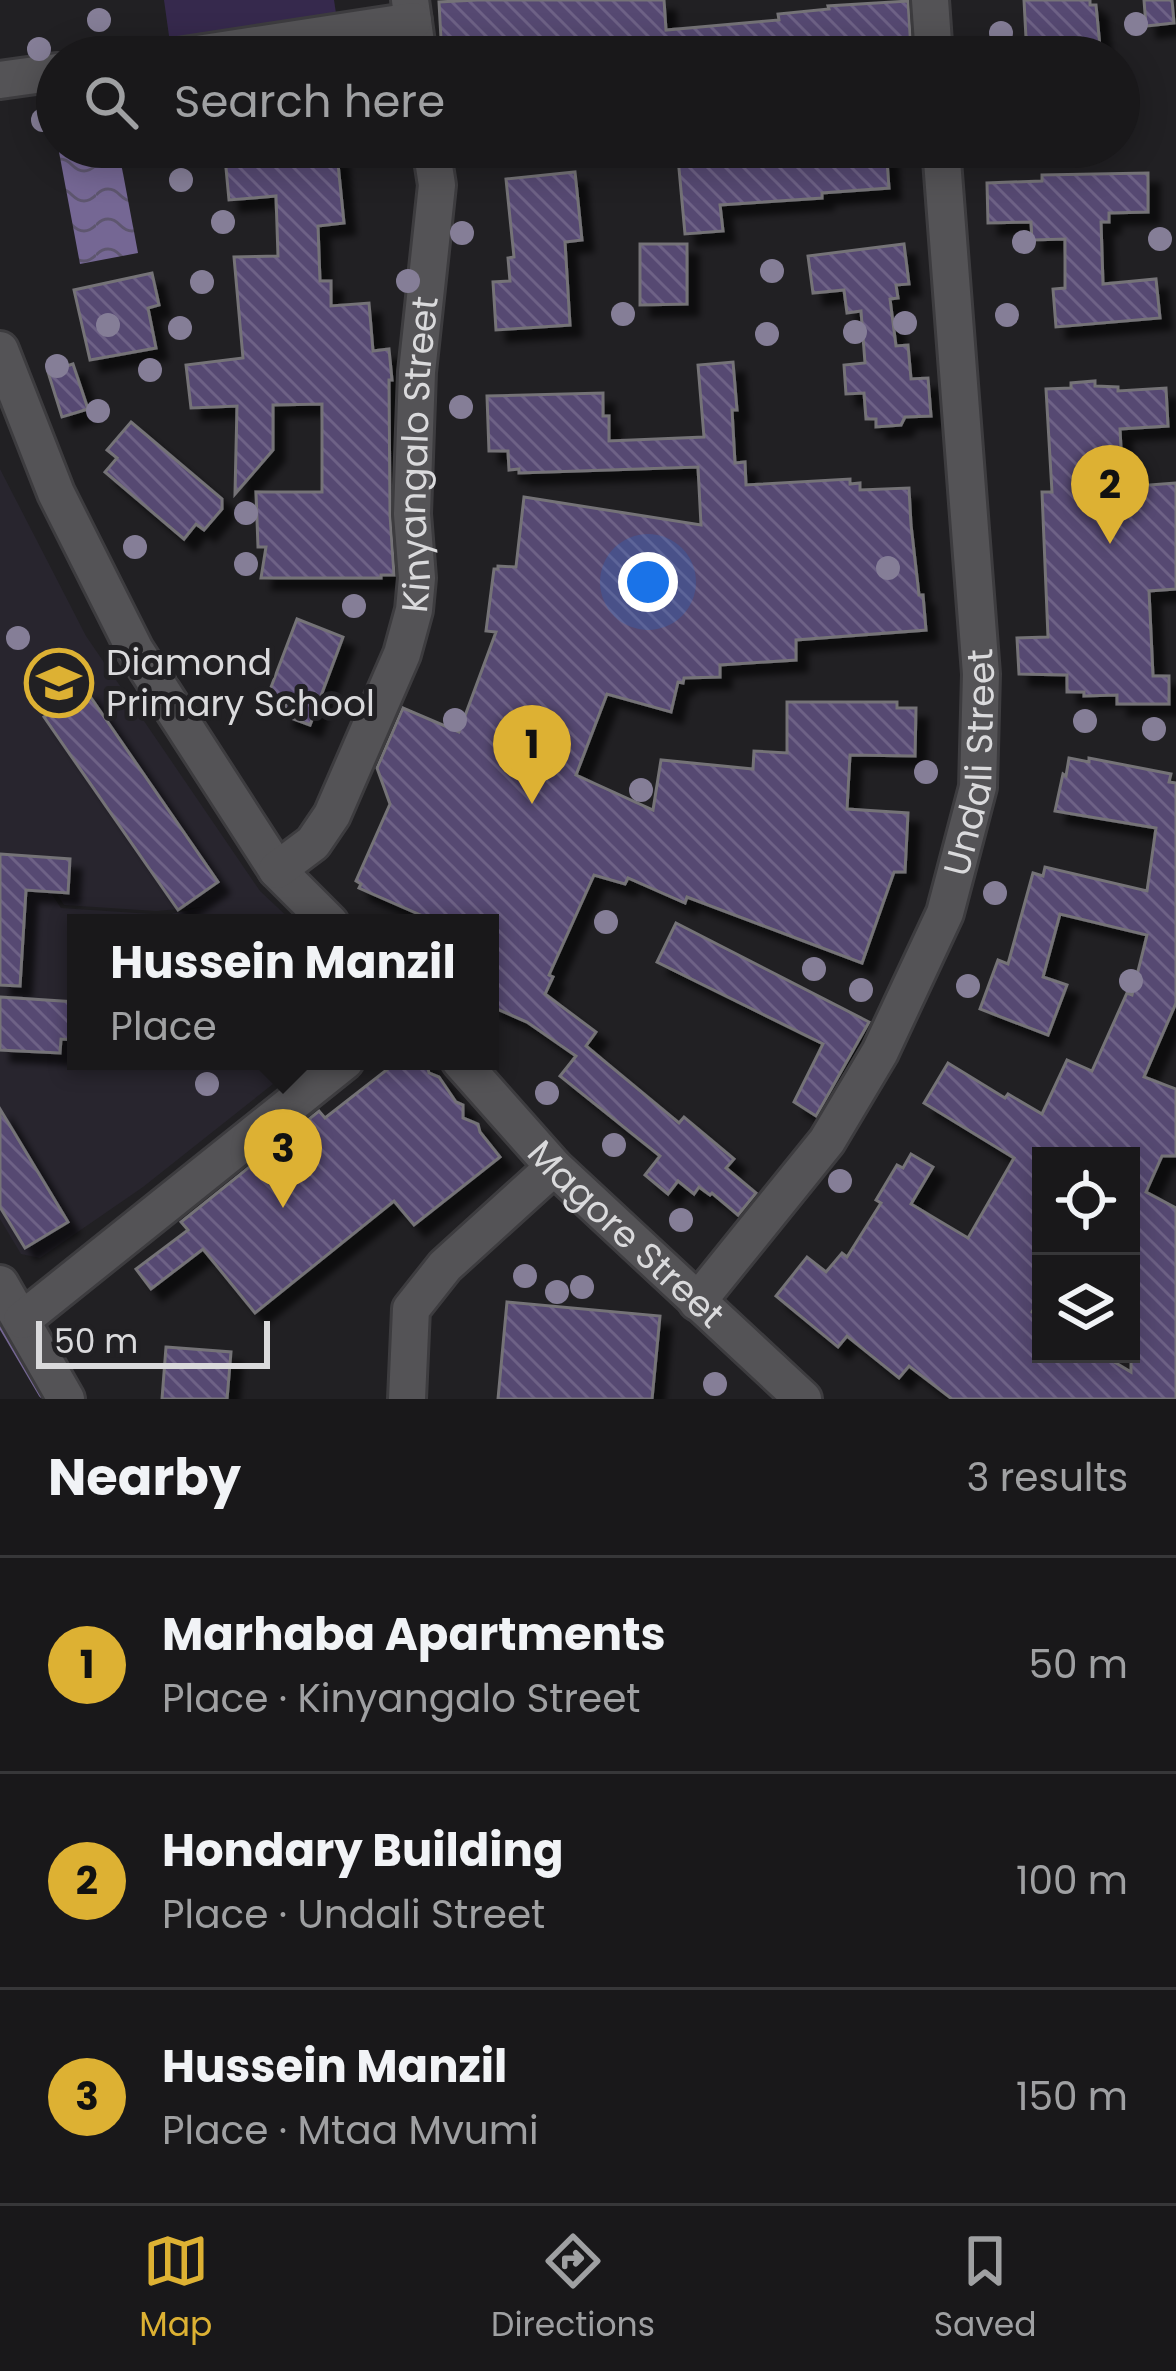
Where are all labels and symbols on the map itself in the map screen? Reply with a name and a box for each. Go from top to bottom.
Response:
street label: Kinyangalo Street [386,294,450,615]
pin: 2 [1071,445,1149,544]
your location [618,552,678,612]
place label: Diamond Primary School [106,637,375,729]
street label: Undali Street [930,647,1007,881]
school or university icon: Diamond Primary School [24,648,94,718]
pin: 1 [493,705,571,804]
pin: 3 [244,1109,322,1208]
street label: Magore Street [516,1129,736,1339]
scale bar [36,1315,270,1368]

